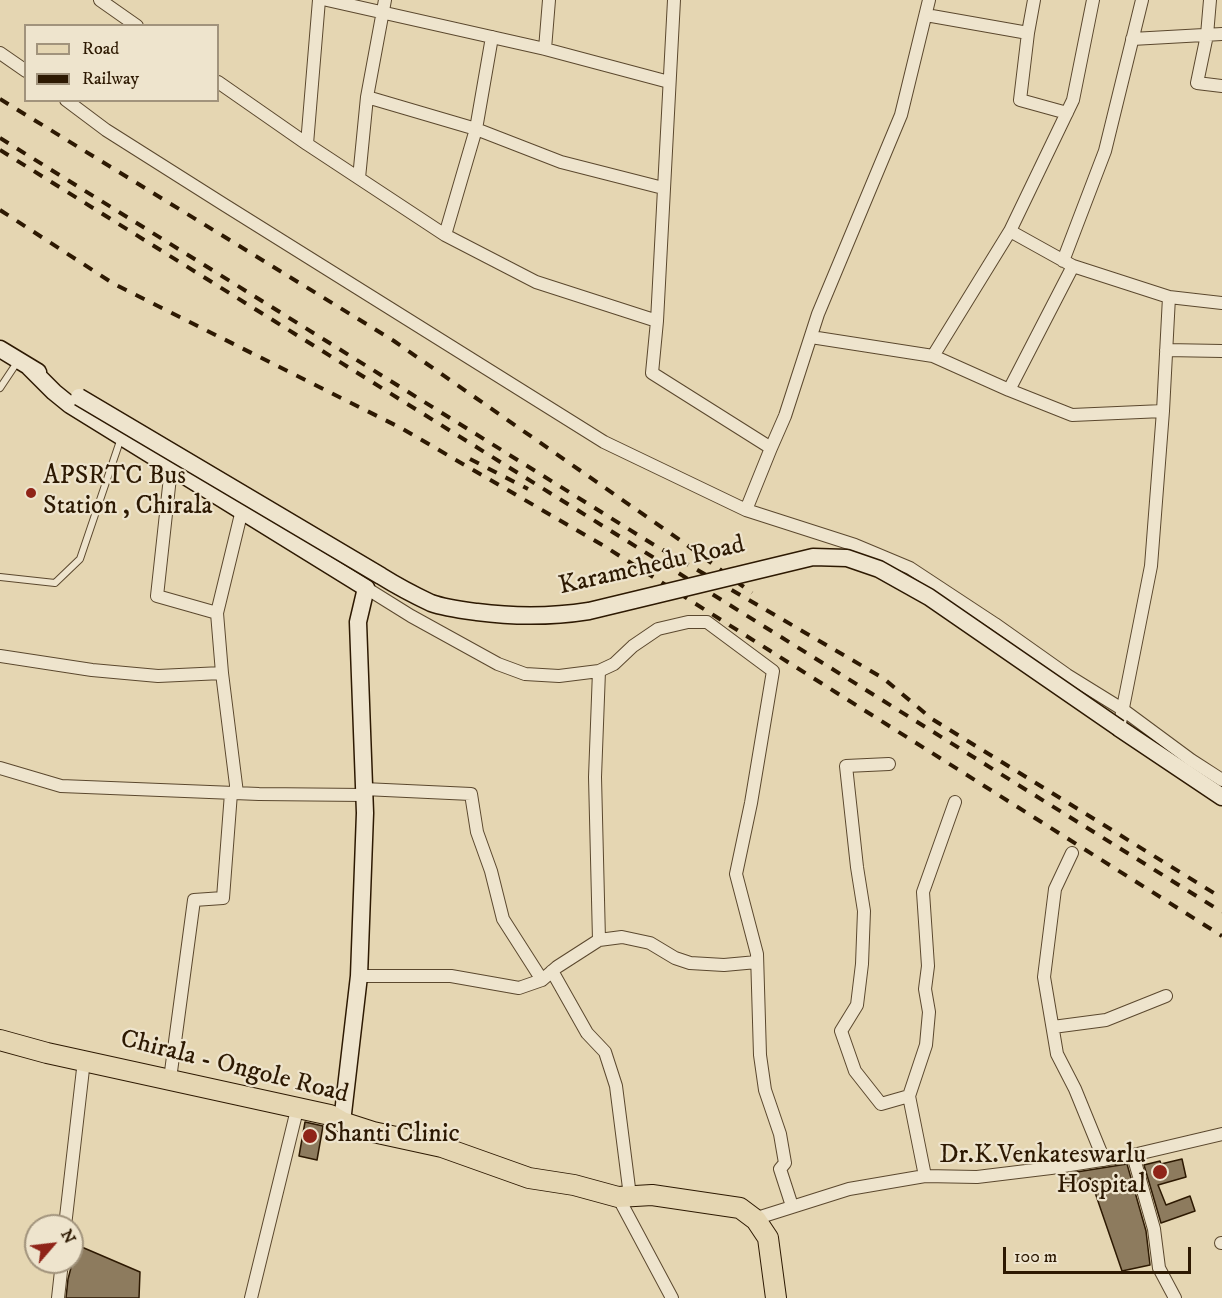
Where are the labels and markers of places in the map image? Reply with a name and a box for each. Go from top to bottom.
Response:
place label: APSRTC Bus Station , Chirala [43,462,213,524]
marker: APSRTC Bus Station , Chirala [24,486,38,500]
place label: Shanti Clinic [324,1120,460,1152]
marker: Shanti Clinic [301,1127,319,1145]
place label: Dr.K.Venkateswarlu Hospital [939,1141,1146,1202]
marker: Dr.K.Venkateswarlu Hospital [1151,1163,1169,1181]

